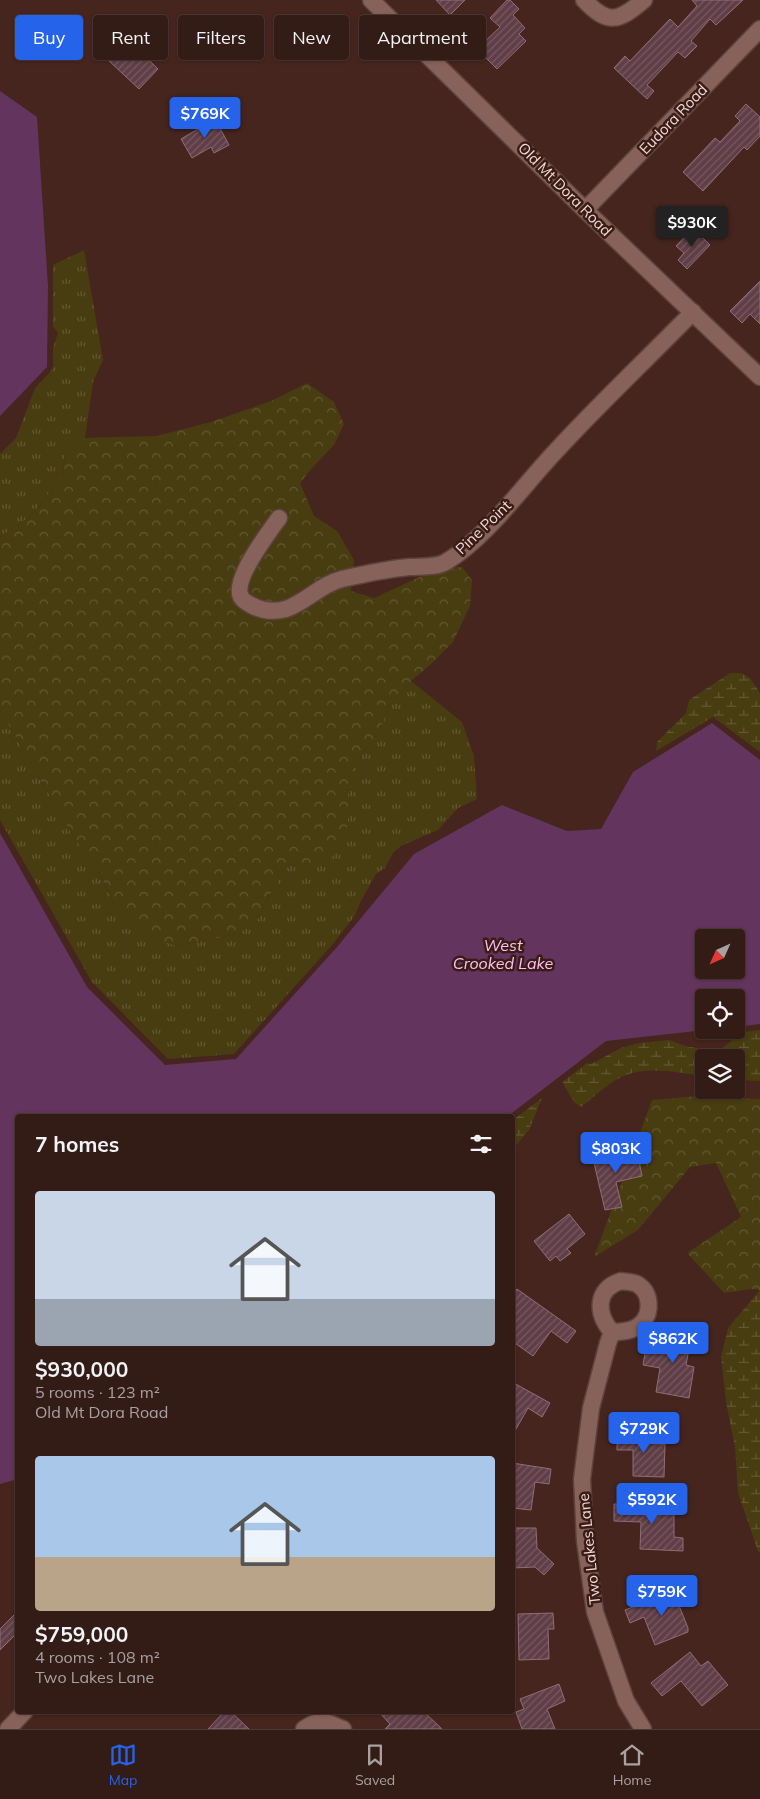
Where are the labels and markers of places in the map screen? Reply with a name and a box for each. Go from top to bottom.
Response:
pin: $769K [170,96,240,139]
pin: $930K [657,206,727,248]
pin: $803K [581,1132,651,1174]
pin: $862K [638,1322,708,1364]
pin: $729K [609,1412,679,1454]
pin: $592K [617,1482,687,1525]
pin: $759K [627,1574,697,1617]

